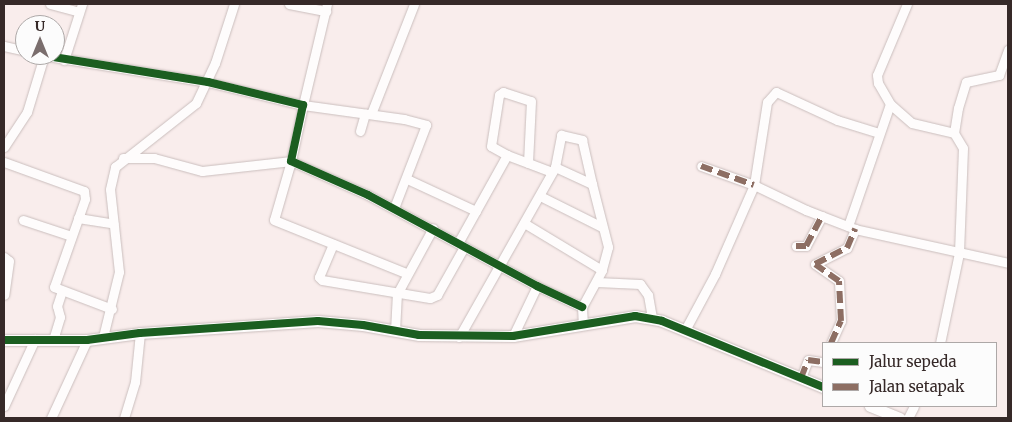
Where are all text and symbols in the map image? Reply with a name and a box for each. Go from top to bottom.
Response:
north arrow [15,15,65,65]
text: U [35,17,45,35]
legend [822,342,997,407]
text: Jalur sepeda [869,352,956,371]
text: Jalan setapak [869,377,964,396]

